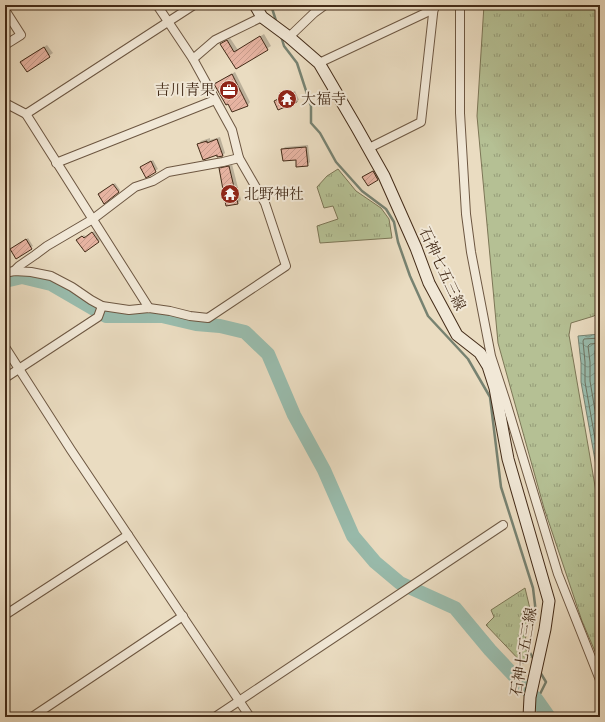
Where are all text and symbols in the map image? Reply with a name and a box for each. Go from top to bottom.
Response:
office icon: 吉川青果 [218,79,240,101]
place label: 吉川青果 [155,81,215,100]
temple icon: 大福寺 [276,88,298,110]
place label: 大福寺 [301,90,346,109]
temple icon: 北野神社 [219,183,241,205]
place label: 北野神社 [244,185,304,204]
street label: 石神七五三線 [414,224,470,314]
street label: 石神七五三線 [507,606,541,698]

